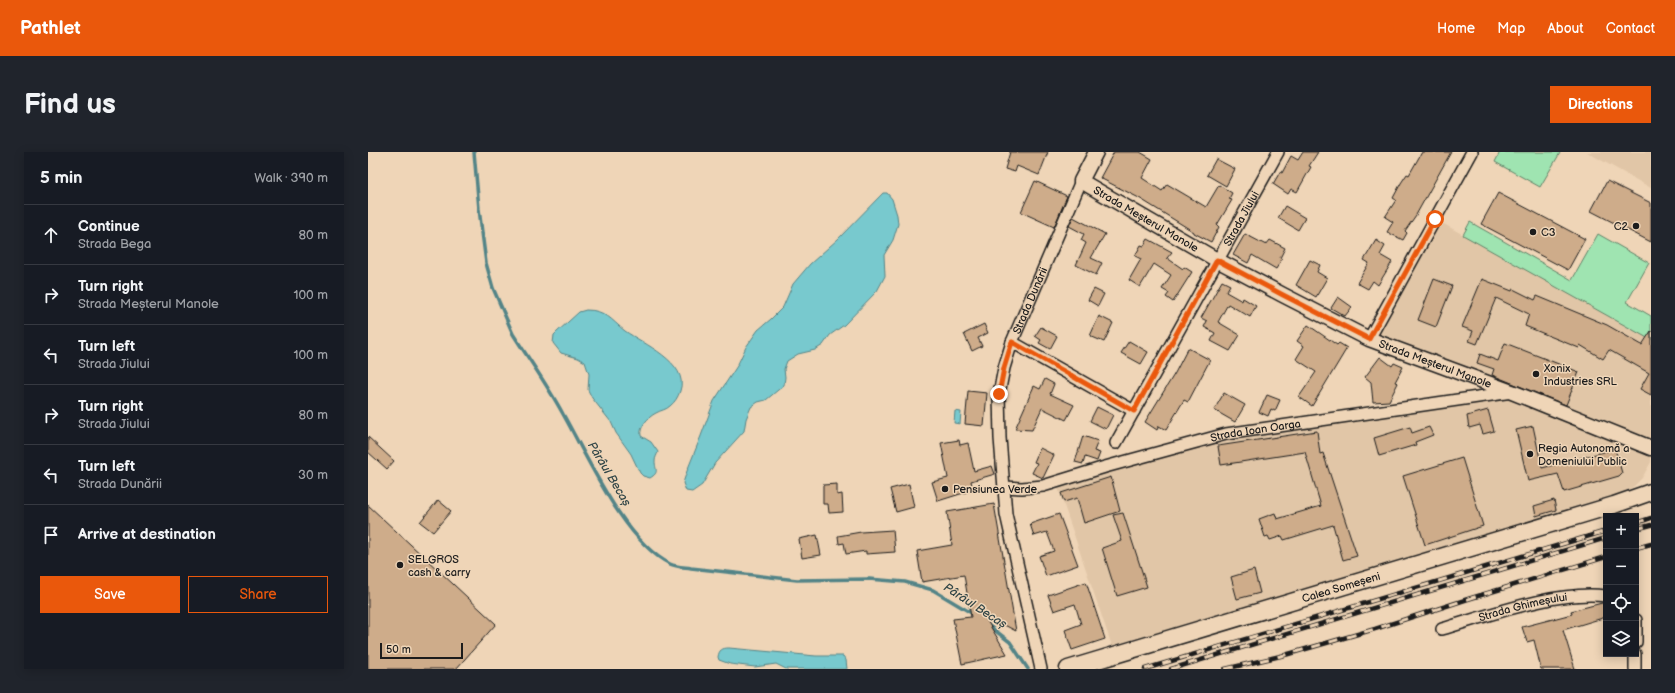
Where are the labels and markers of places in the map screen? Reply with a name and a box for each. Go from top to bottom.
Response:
place label: C2 [1614,220,1629,233]
marker: C2 [1631,221,1641,231]
place label: C3 [1541,226,1556,239]
marker: C3 [1528,227,1538,237]
place label: Xonix Industries SRL [1543,362,1618,388]
marker: Xonix Industries SRL [1531,369,1541,379]
place label: Regia Autonomă a Domeniului Public [1538,442,1629,468]
marker: Regia Autonomă a Domeniului Public [1525,449,1535,459]
place label: Pensiunea Verde [953,483,1037,496]
marker: Pensiunea Verde [940,484,950,494]
place label: SELGROS cash & carry [408,553,470,579]
marker: SELGROS cash & carry [395,560,405,570]

